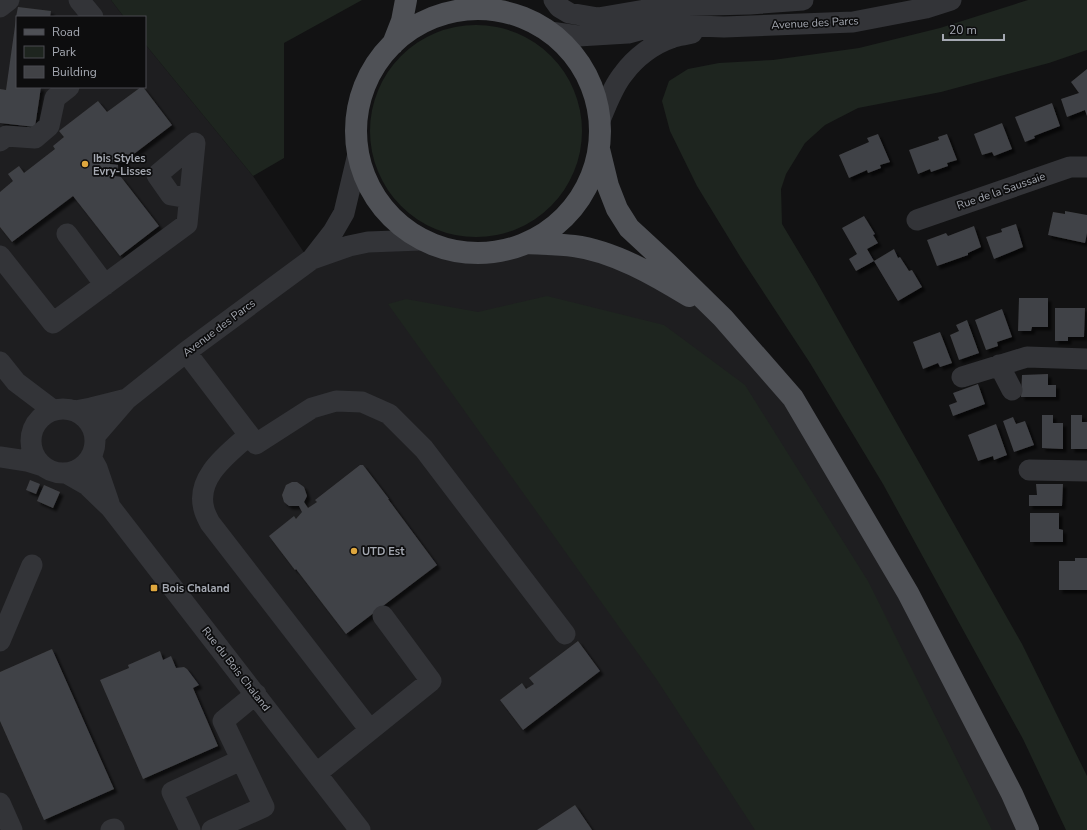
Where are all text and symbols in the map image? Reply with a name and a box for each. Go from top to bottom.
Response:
street label: Avenue des Parcs [771,13,859,33]
legend [16,16,146,88]
scale bar [943,16,1004,42]
text: 20 m [949,22,977,38]
text: Road [52,24,80,40]
text: Park [52,44,77,60]
text: Building [52,64,97,80]
place label: Ibis Styles Evry-Lisses [93,151,151,179]
marker: Ibis Styles Evry-Lisses [80,159,90,169]
street label: Rue de la Saussaie [955,169,1047,213]
street label: Avenue des Parcs [180,296,258,360]
place label: UTD Est [362,544,405,559]
marker: UTD Est [349,546,359,556]
place label: Bois Chaland [162,581,230,596]
marker: Bois Chaland [149,583,159,593]
street label: Rue du Bois Chaland [198,624,274,714]

